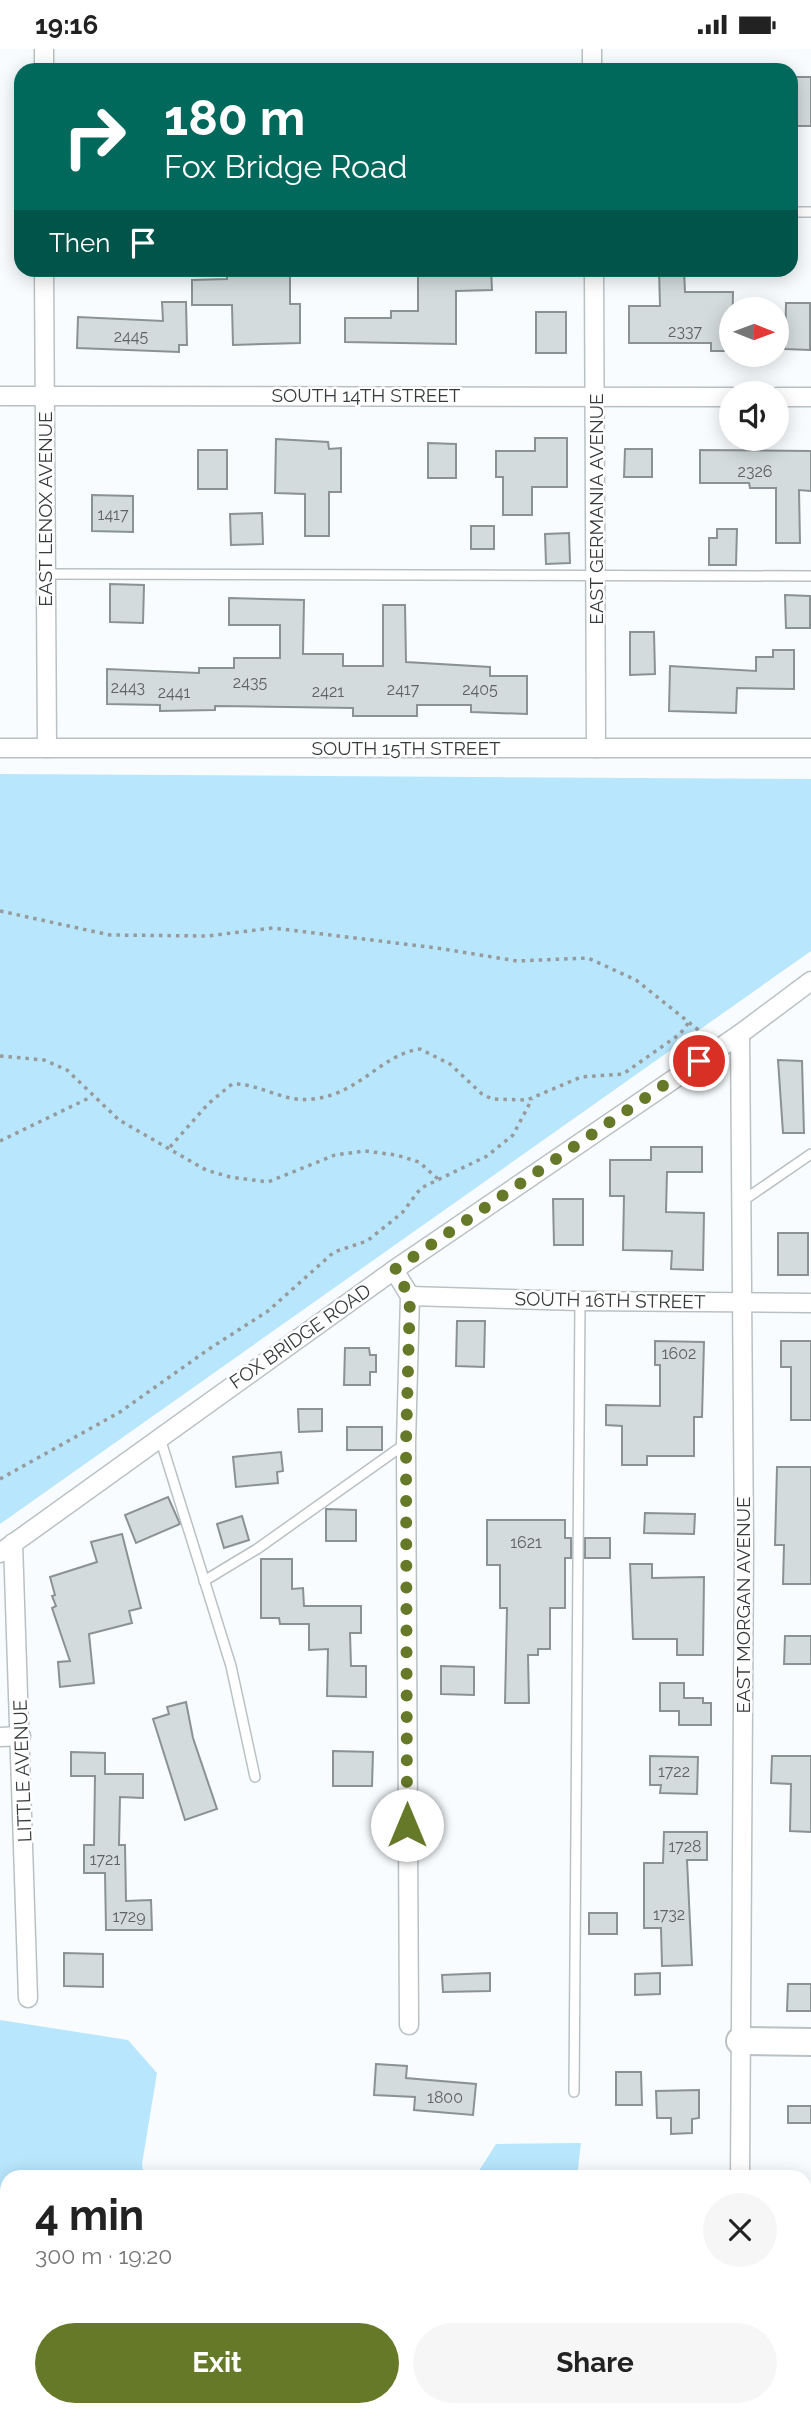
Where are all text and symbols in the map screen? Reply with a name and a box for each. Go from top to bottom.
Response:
text: 19:16 [35,10,98,40]
text: 180 m [164,89,305,146]
icon: right [49,91,140,182]
text: Fox Bridge Road [164,148,407,185]
icon: arrive [124,224,162,262]
text: Then [49,228,110,258]
north arrow [719,297,789,367]
map controls [719,297,789,451]
house number: 2337 [668,322,702,341]
house number: 2445 [114,327,149,346]
button: sound [719,381,789,451]
street label: SOUTH 14TH STREET [272,384,461,406]
street label: EAST GERMANIA AVENUE [585,393,607,625]
street label: EAST LENOX AVENUE [34,411,56,607]
house number: 2326 [738,462,772,481]
house number: 1417 [98,505,129,524]
house number: 2435 [233,673,267,692]
house number: 2443 [111,678,145,697]
house number: 2417 [387,680,420,699]
house number: 2405 [462,680,498,699]
house number: 2421 [312,682,344,701]
house number: 2441 [158,683,190,702]
street label: SOUTH 15TH STREET [311,737,501,759]
pin [669,1031,729,1091]
icon: arrive [680,1042,718,1080]
street label: FOX BRIDGE ROAD [225,1279,375,1393]
street label: SOUTH 16TH STREET [514,1287,706,1313]
house number: 1602 [662,1344,696,1363]
street label: EAST MORGAN AVENUE [732,1496,754,1714]
house number: 1621 [510,1533,542,1552]
street label: LITTLE AVENUE [9,1699,35,1843]
house number: 1722 [658,1762,690,1781]
position arrow [370,1788,444,1862]
house number: 1728 [668,1837,702,1856]
house number: 1721 [90,1850,120,1869]
house number: 1732 [653,1905,685,1924]
house number: 1729 [112,1907,146,1926]
house number: 1800 [427,2088,463,2107]
text: 4 min [35,2191,144,2240]
button: close [703,2193,777,2267]
text: 300 m · 19:20 [35,2242,172,2269]
button: Exit [35,2323,399,2403]
button: Share [413,2323,777,2403]

